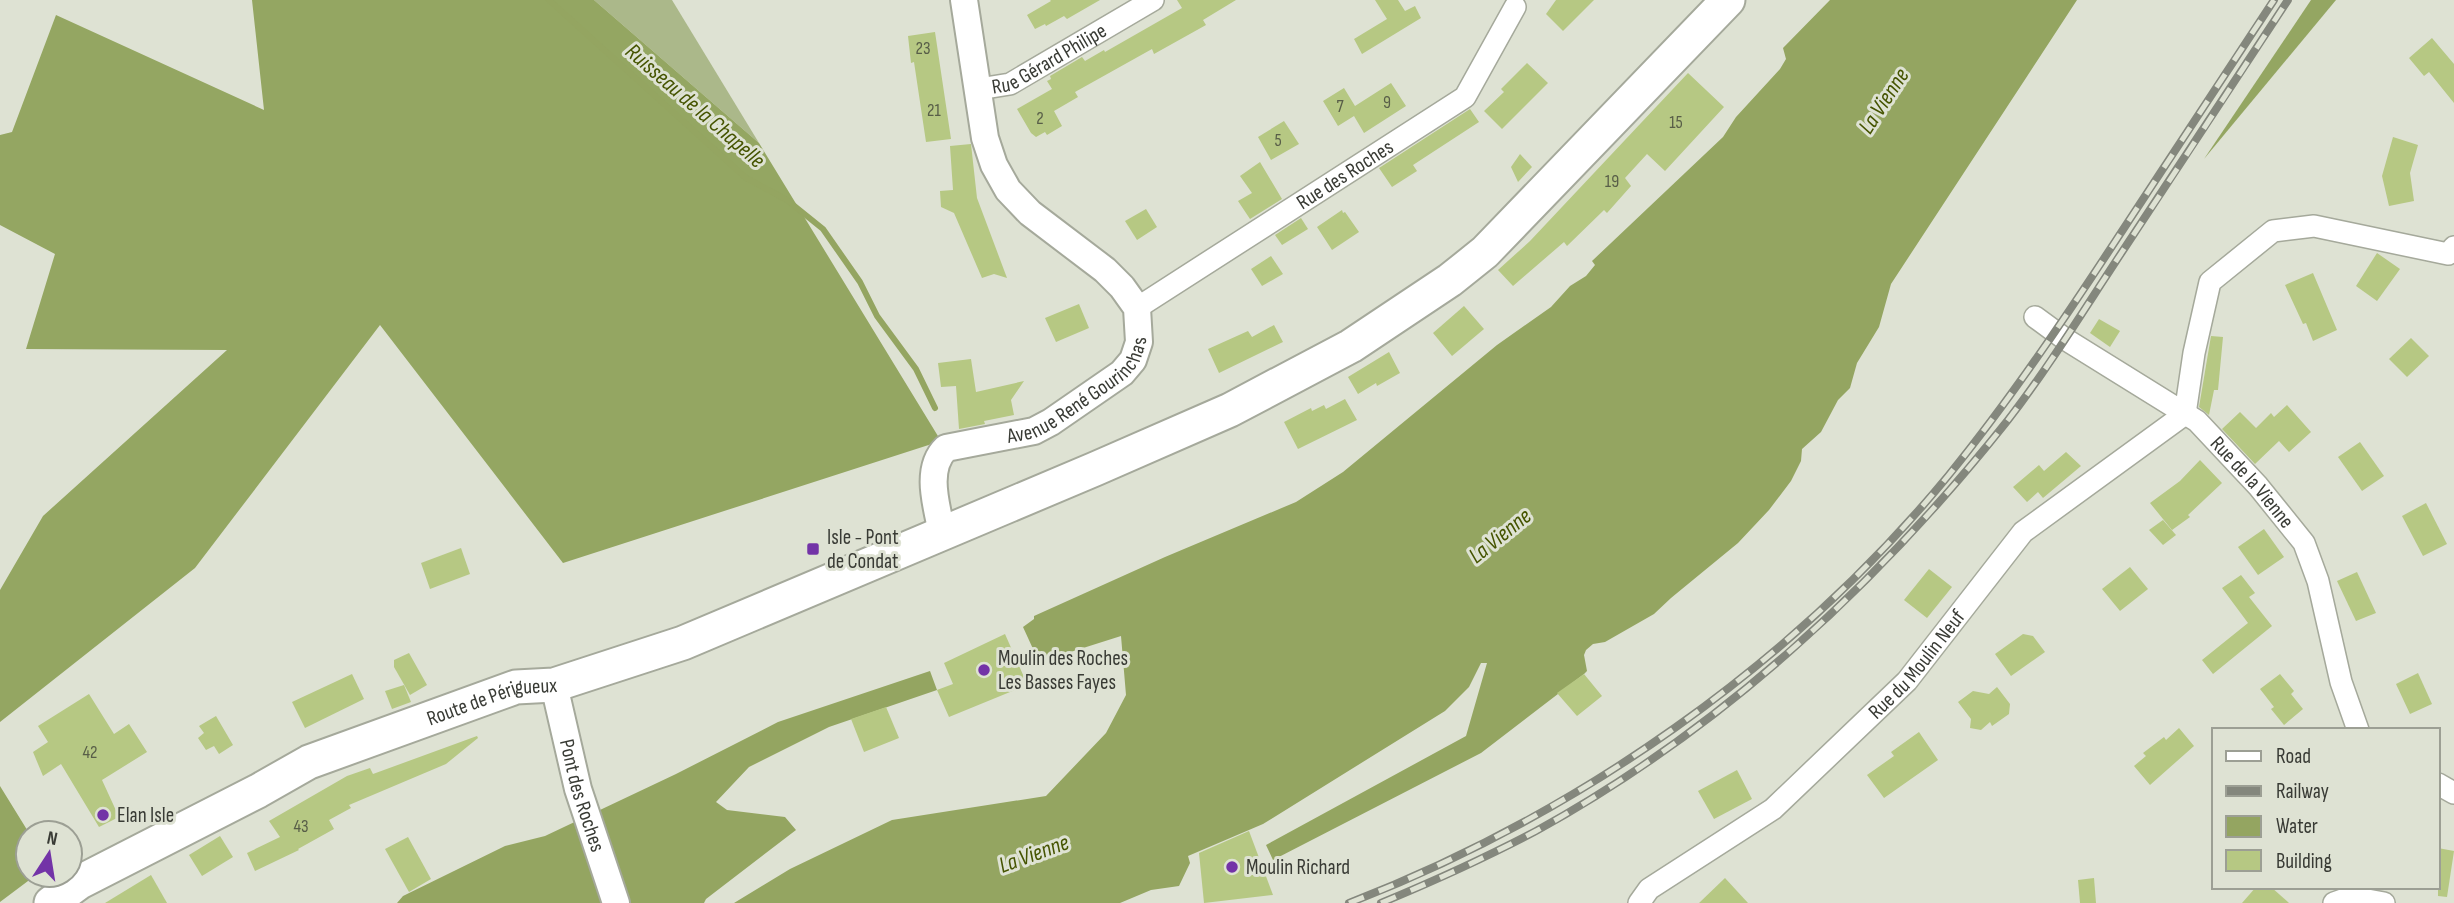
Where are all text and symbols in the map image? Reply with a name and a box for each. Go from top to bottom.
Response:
street label: Rue Gérard Philipe [990,18,1111,99]
water label: Ruisseau de la Chapelle [619,38,771,174]
house number: 23 [916,38,931,59]
water label: La Vienne [1853,63,1916,139]
house number: 9 [1383,92,1391,113]
house number: 7 [1336,96,1344,117]
house number: 21 [927,100,942,121]
house number: 2 [1036,108,1044,129]
house number: 15 [1669,112,1683,133]
house number: 5 [1274,130,1282,151]
street label: Rue des Roches [1292,134,1398,215]
house number: 19 [1605,171,1619,192]
street label: Avenue René Gourinchas [1004,337,1152,449]
street label: Rue de la Vienne [2205,431,2299,533]
water label: La Vienne [1463,502,1537,570]
place label: Isle - Pont de Condat [827,525,899,574]
marker: Isle - Pont de Condat [805,541,821,557]
street label: Rue du Moulin Neuf [1863,604,1971,724]
place label: Moulin des Roches Les Basses Fayes [998,646,1128,695]
marker: Moulin des Roches Les Basses Fayes [976,662,992,678]
street label: Route de Périgueux [423,672,558,731]
legend [2212,728,2440,889]
street label: Pont des Roches [554,737,611,855]
house number: 42 [82,742,98,763]
text: Road [2276,744,2311,769]
text: Railway [2276,779,2329,804]
place label: Elan Isle [117,803,174,828]
marker: Elan Isle [95,807,111,823]
text: Water [2276,814,2318,839]
house number: 43 [293,816,309,837]
north arrow [14,819,84,889]
text: N [45,827,60,851]
water label: La Vienne [995,828,1073,880]
text: Building [2276,849,2332,874]
place label: Moulin Richard [1246,855,1350,880]
marker: Moulin Richard [1224,859,1240,875]

